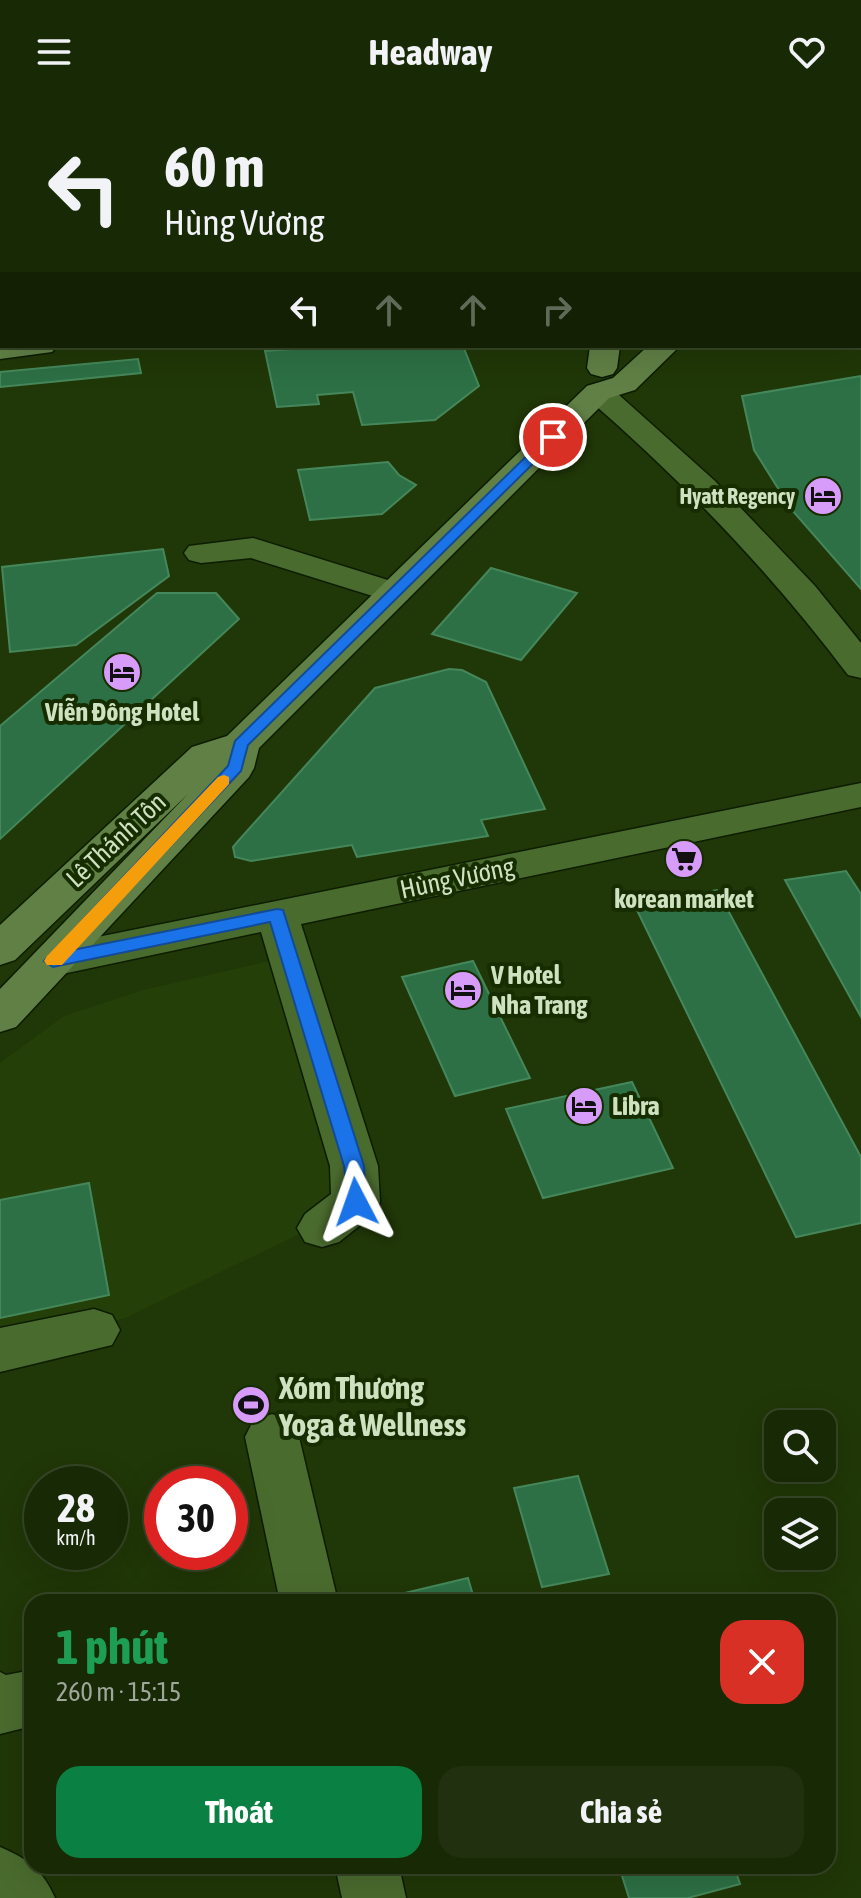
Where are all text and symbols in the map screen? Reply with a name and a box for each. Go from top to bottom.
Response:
icon: menu [32,30,76,74]
icon: heart [785,30,829,74]
text: Headway [369,31,492,73]
text: 60 m [164,135,265,199]
icon: left [32,136,136,240]
text: Hùng Vương [164,201,325,243]
icon: left [283,288,327,332]
icon: ahead [367,288,411,332]
icon: ahead [451,288,495,332]
icon: right [535,288,579,332]
pin [519,403,587,471]
icon: arrive [531,415,575,459]
hotel icon: Hyatt Regency [802,475,844,517]
place label: Hyatt Regency [680,483,795,509]
hotel icon: Viễn Đông Hotel [101,651,143,693]
place label: Viễn Đông Hotel [44,697,200,727]
street label: Lê Thánh Tôn [60,787,172,893]
supermarket icon: korean market [663,838,705,880]
street label: Hùng Vương [397,851,518,905]
place label: korean market [614,884,754,914]
place label: V Hotel Nha Trang [490,960,588,1020]
hotel icon: V Hotel Nha Trang [442,969,484,1011]
hotel icon: Libra [563,1085,605,1127]
place label: Libra [612,1091,660,1121]
position arrow [314,1160,398,1244]
place label: Xóm Thương Yoga & Wellness [278,1369,466,1443]
sports icon: Xóm Thương Yoga & Wellness [230,1384,272,1426]
map controls [764,1410,836,1570]
button: search [764,1410,836,1482]
speed limit sign: 30 [144,1466,248,1570]
text: 28 [57,1485,95,1530]
button: layers [764,1498,836,1570]
text: km/h [56,1526,96,1549]
text: 1 phút [56,1619,168,1674]
button: close [720,1620,804,1704]
text: 260 m · 15:15 [56,1677,181,1707]
button: Thoát [56,1766,422,1858]
button: Chia sẻ [438,1766,804,1858]

